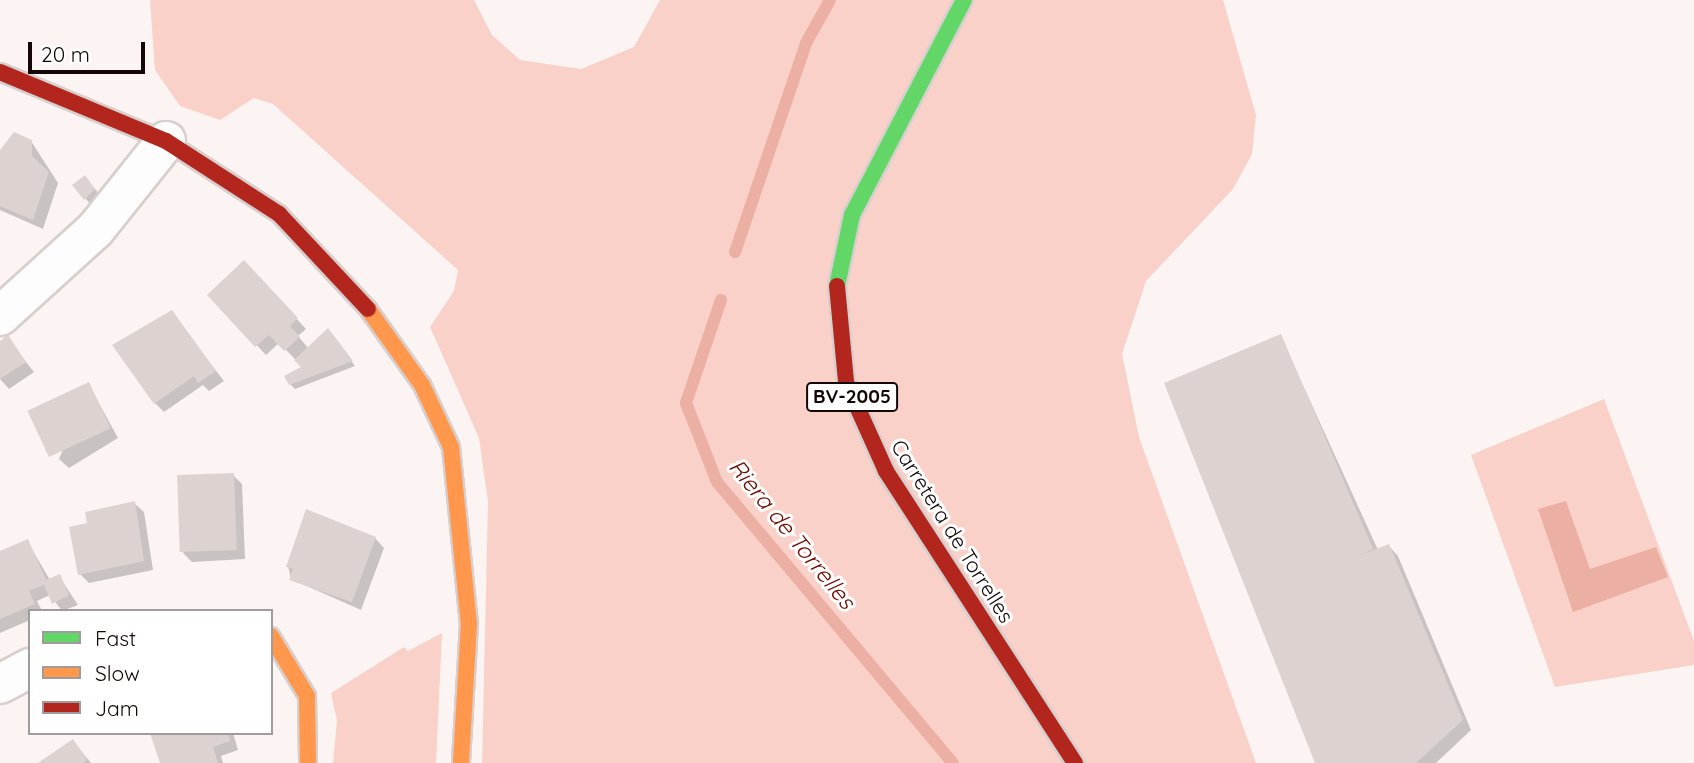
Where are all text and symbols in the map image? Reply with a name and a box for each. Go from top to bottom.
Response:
scale bar [32,28,149,72]
text: 20 m [41,41,90,67]
road number: BV-2005 [805,382,899,412]
street label: Carretera de Torrelles [886,435,1020,627]
water label: Riera de Torrelles [723,454,861,614]
legend [28,609,273,735]
text: Fast [95,625,136,651]
text: Slow [95,660,140,686]
text: Jam [95,695,139,721]

